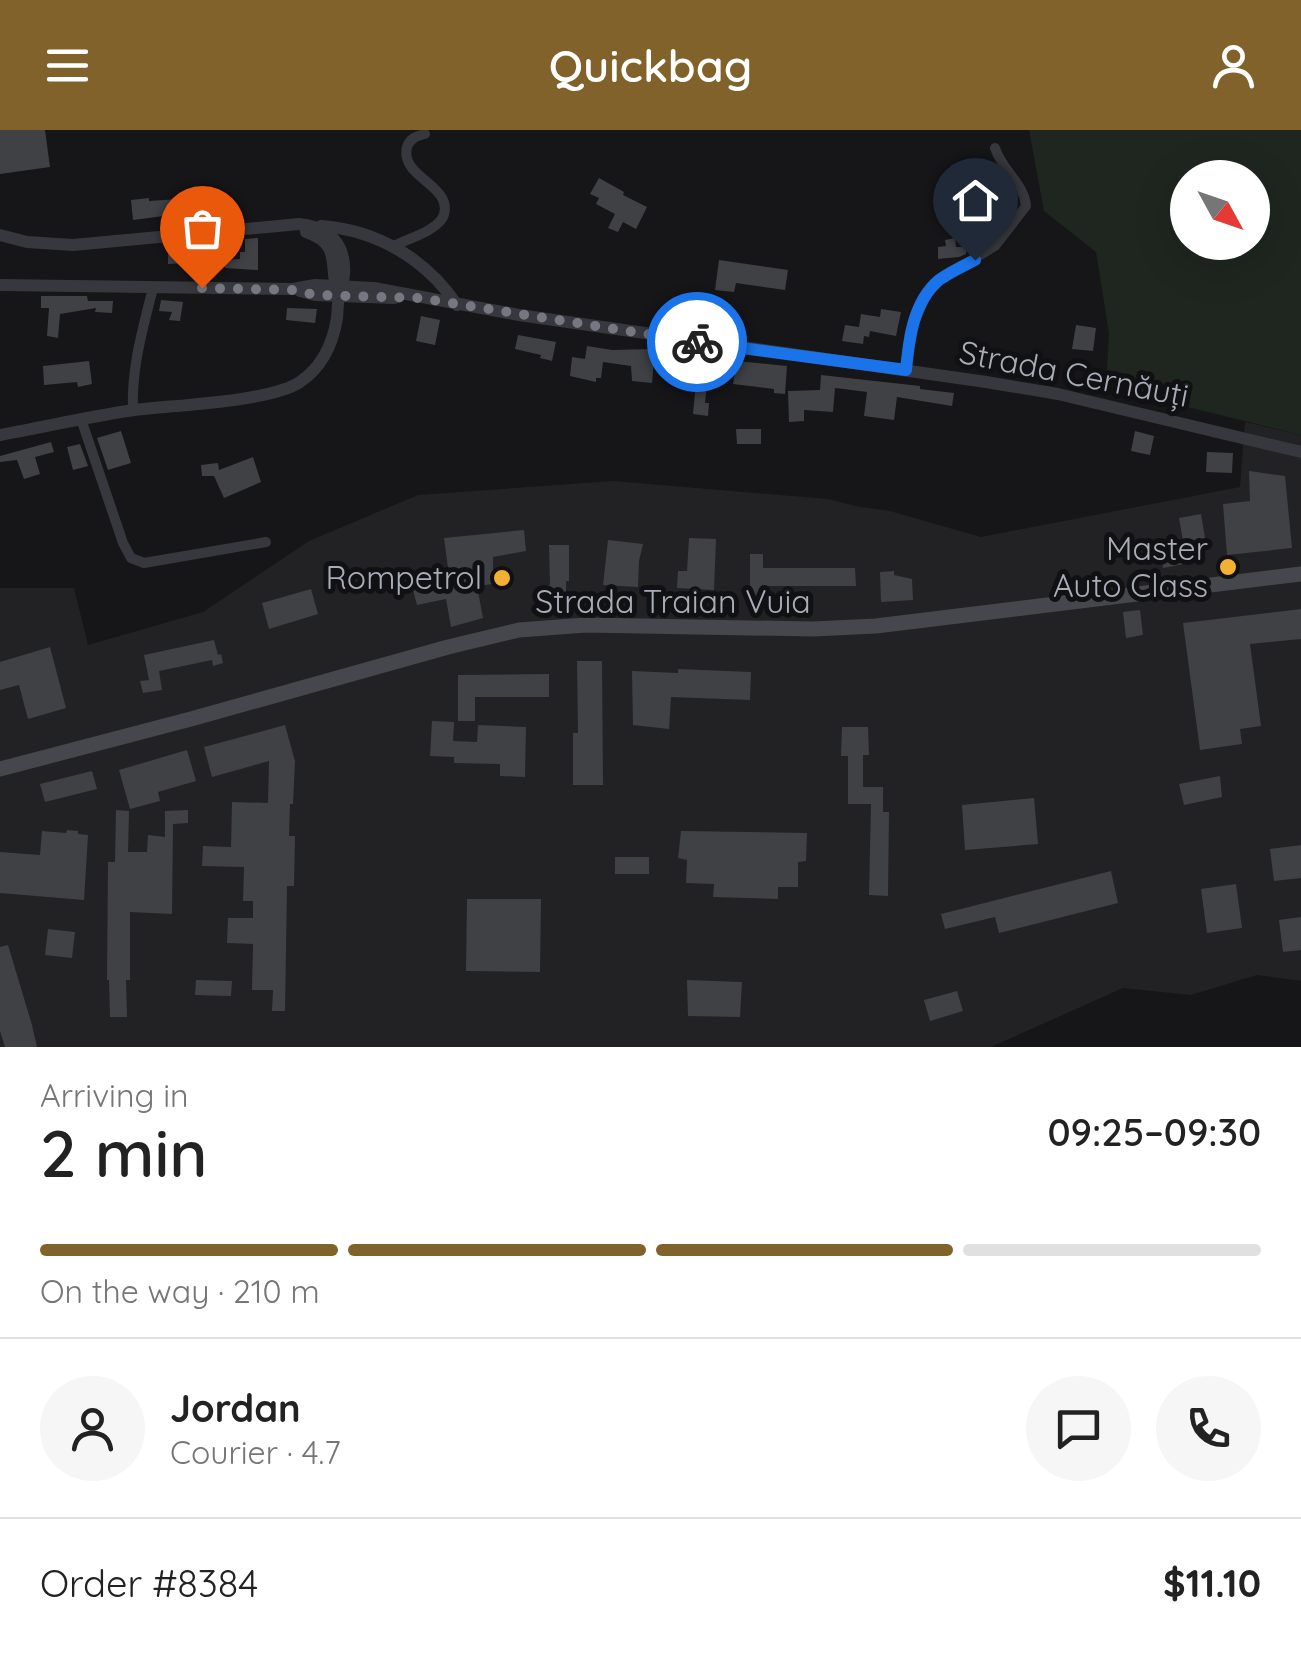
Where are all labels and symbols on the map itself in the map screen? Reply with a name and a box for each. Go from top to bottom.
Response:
pin [933,158,1018,261]
north arrow [1170,160,1270,260]
pin [160,186,245,289]
courier [647,292,747,392]
street label: Strada Cernăuți [956,331,1192,415]
place label: Master Auto Class [1053,528,1208,605]
marker: Master Auto Class [1217,556,1239,578]
place label: Rompetrol [326,557,482,597]
marker: Rompetrol [491,567,513,589]
street label: Strada Traian Vuia [535,581,811,621]

